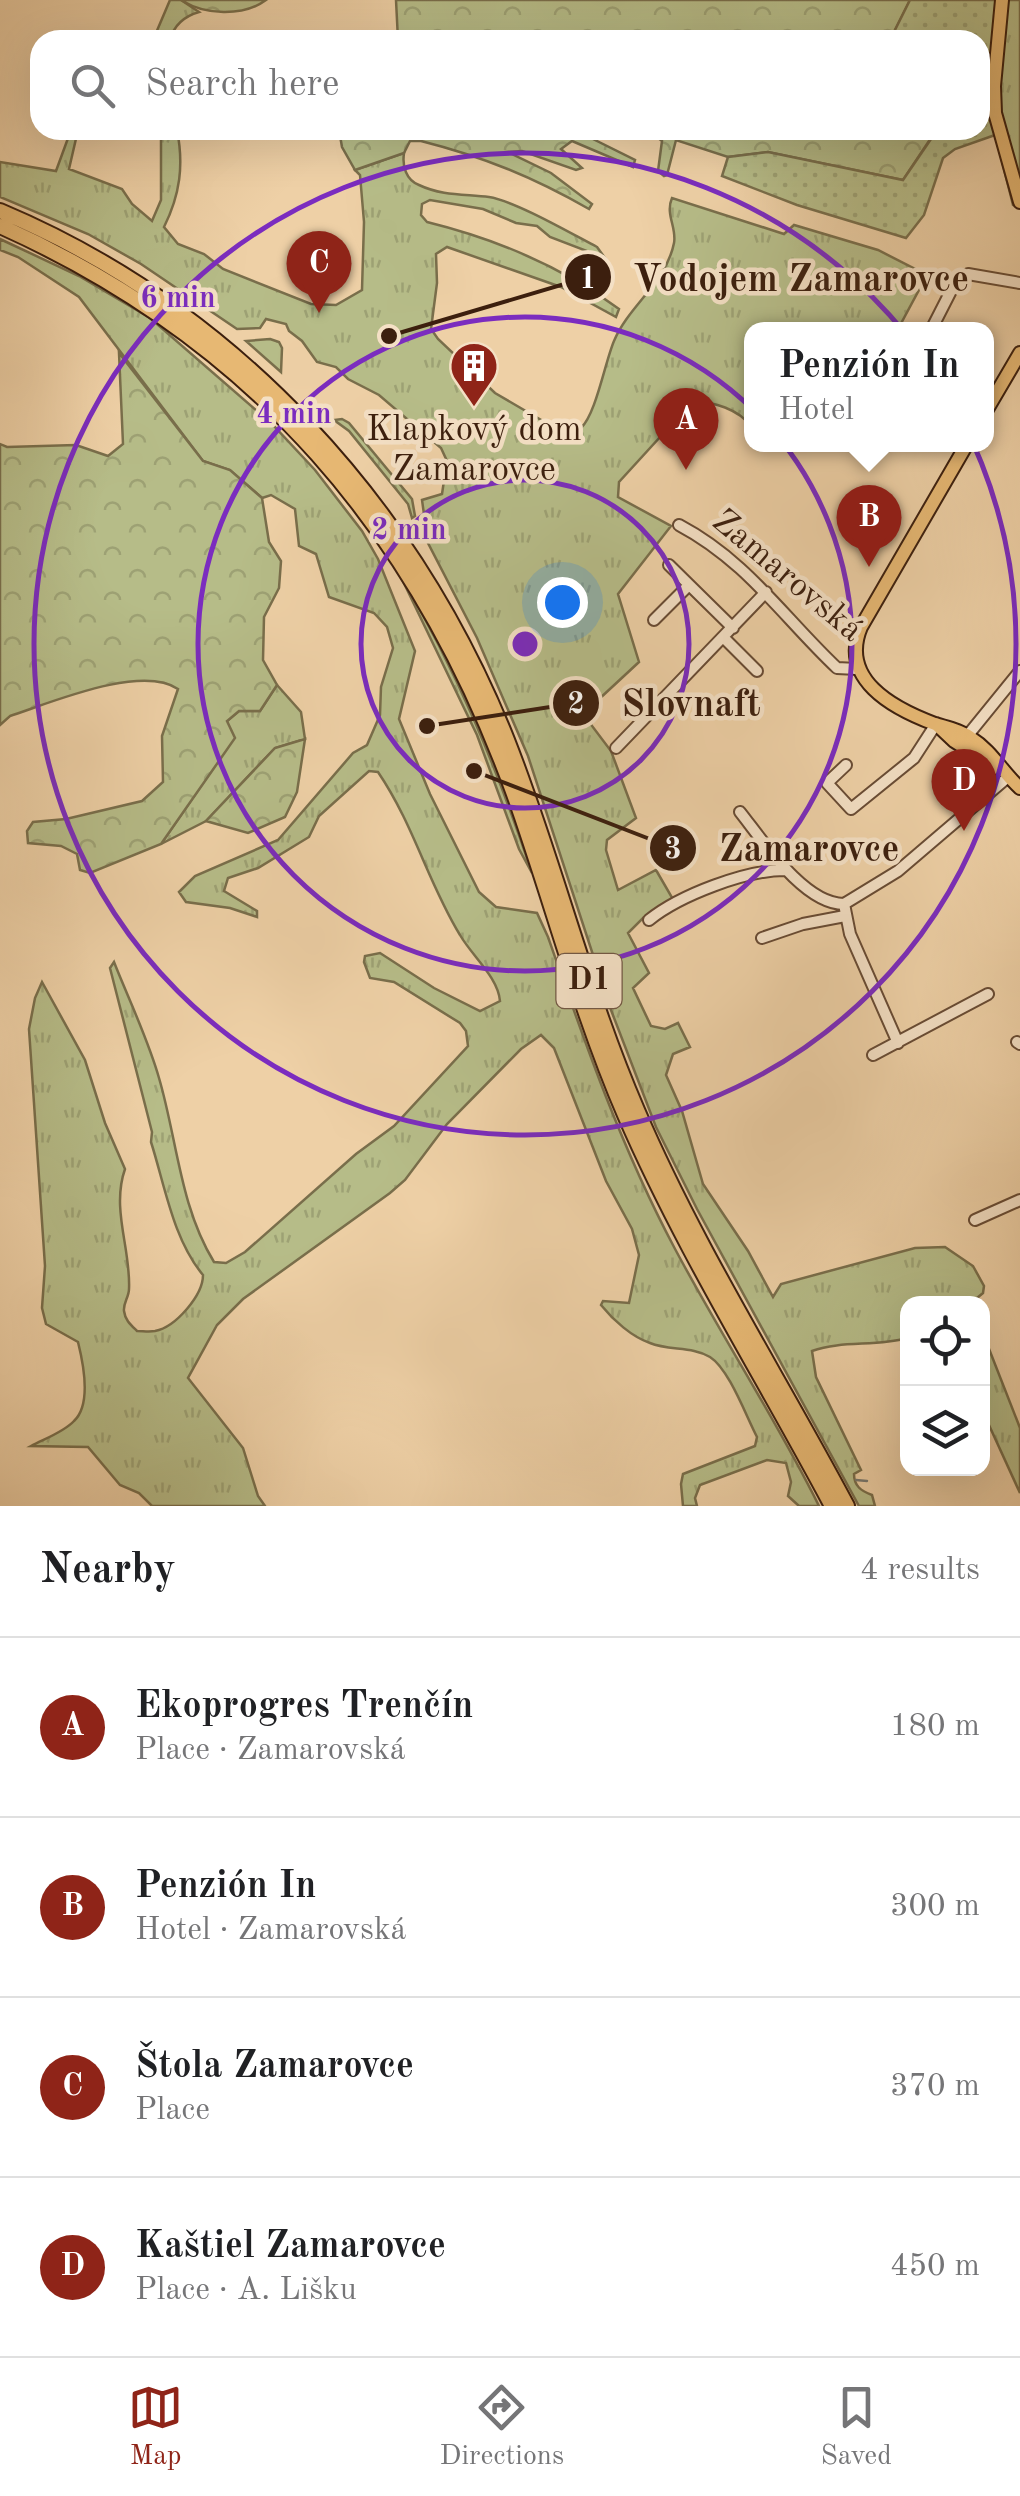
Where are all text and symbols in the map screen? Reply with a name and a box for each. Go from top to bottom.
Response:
search box [30,30,990,140]
icon: search [65,58,120,113]
text: Search here [145,66,340,104]
pin: C [286,230,352,313]
callout: Vodojem Zamarovce [563,243,989,311]
text: Vodojem Zamarovce [633,262,969,300]
text: 1 [579,265,597,295]
text: 6 min [140,284,216,314]
popup [744,322,994,452]
building icon: Klapkový dom Zamarovce [448,340,500,408]
text: Penzión In [778,348,960,386]
pin: A [654,388,718,470]
text: Hotel [778,395,854,427]
text: 4 min [256,400,332,430]
place label: Klapkový dom Zamarovce [366,413,582,488]
pin: B [836,484,902,567]
street label: Zamarovská [705,503,869,649]
text: 2 min [371,516,447,546]
your location [537,577,588,628]
centre of rings [507,626,543,662]
callout: Slovnaft [551,669,781,737]
text: Slovnaft [621,687,761,725]
text: 2 [567,690,585,720]
pin: D [932,748,996,831]
callout: Zamarovce [648,814,919,882]
text: Zamarovce [719,832,899,870]
text: 3 [664,835,682,865]
road number: D1 [556,954,622,1008]
map controls [900,1296,990,1476]
button: locate [900,1296,990,1386]
button: layers [900,1386,990,1476]
text: Nearby [40,1550,176,1592]
text: 4 results [860,1555,980,1587]
text: Ekoprogres Trenčín [135,1688,473,1726]
text: A [60,1711,85,1743]
text: 180 m [890,1711,980,1743]
text: Place · Zamarovská [135,1735,406,1767]
text: Penzión In [135,1868,316,1906]
text: B [61,1891,84,1923]
text: 300 m [890,1891,980,1923]
text: Hotel · Zamarovská [135,1915,406,1947]
text: Štola Zamarovce [135,2048,414,2086]
text: C [62,2071,83,2103]
text: 370 m [890,2071,980,2103]
text: Place [135,2095,210,2127]
text: Kaštiel Zamarovce [135,2228,446,2266]
text: D [60,2251,85,2283]
text: 450 m [890,2251,980,2283]
text: Place · A. Lišku [135,2275,357,2307]
tab: Map [128,2380,183,2475]
tab: Directions [440,2380,564,2475]
tab: Saved [820,2380,892,2475]

